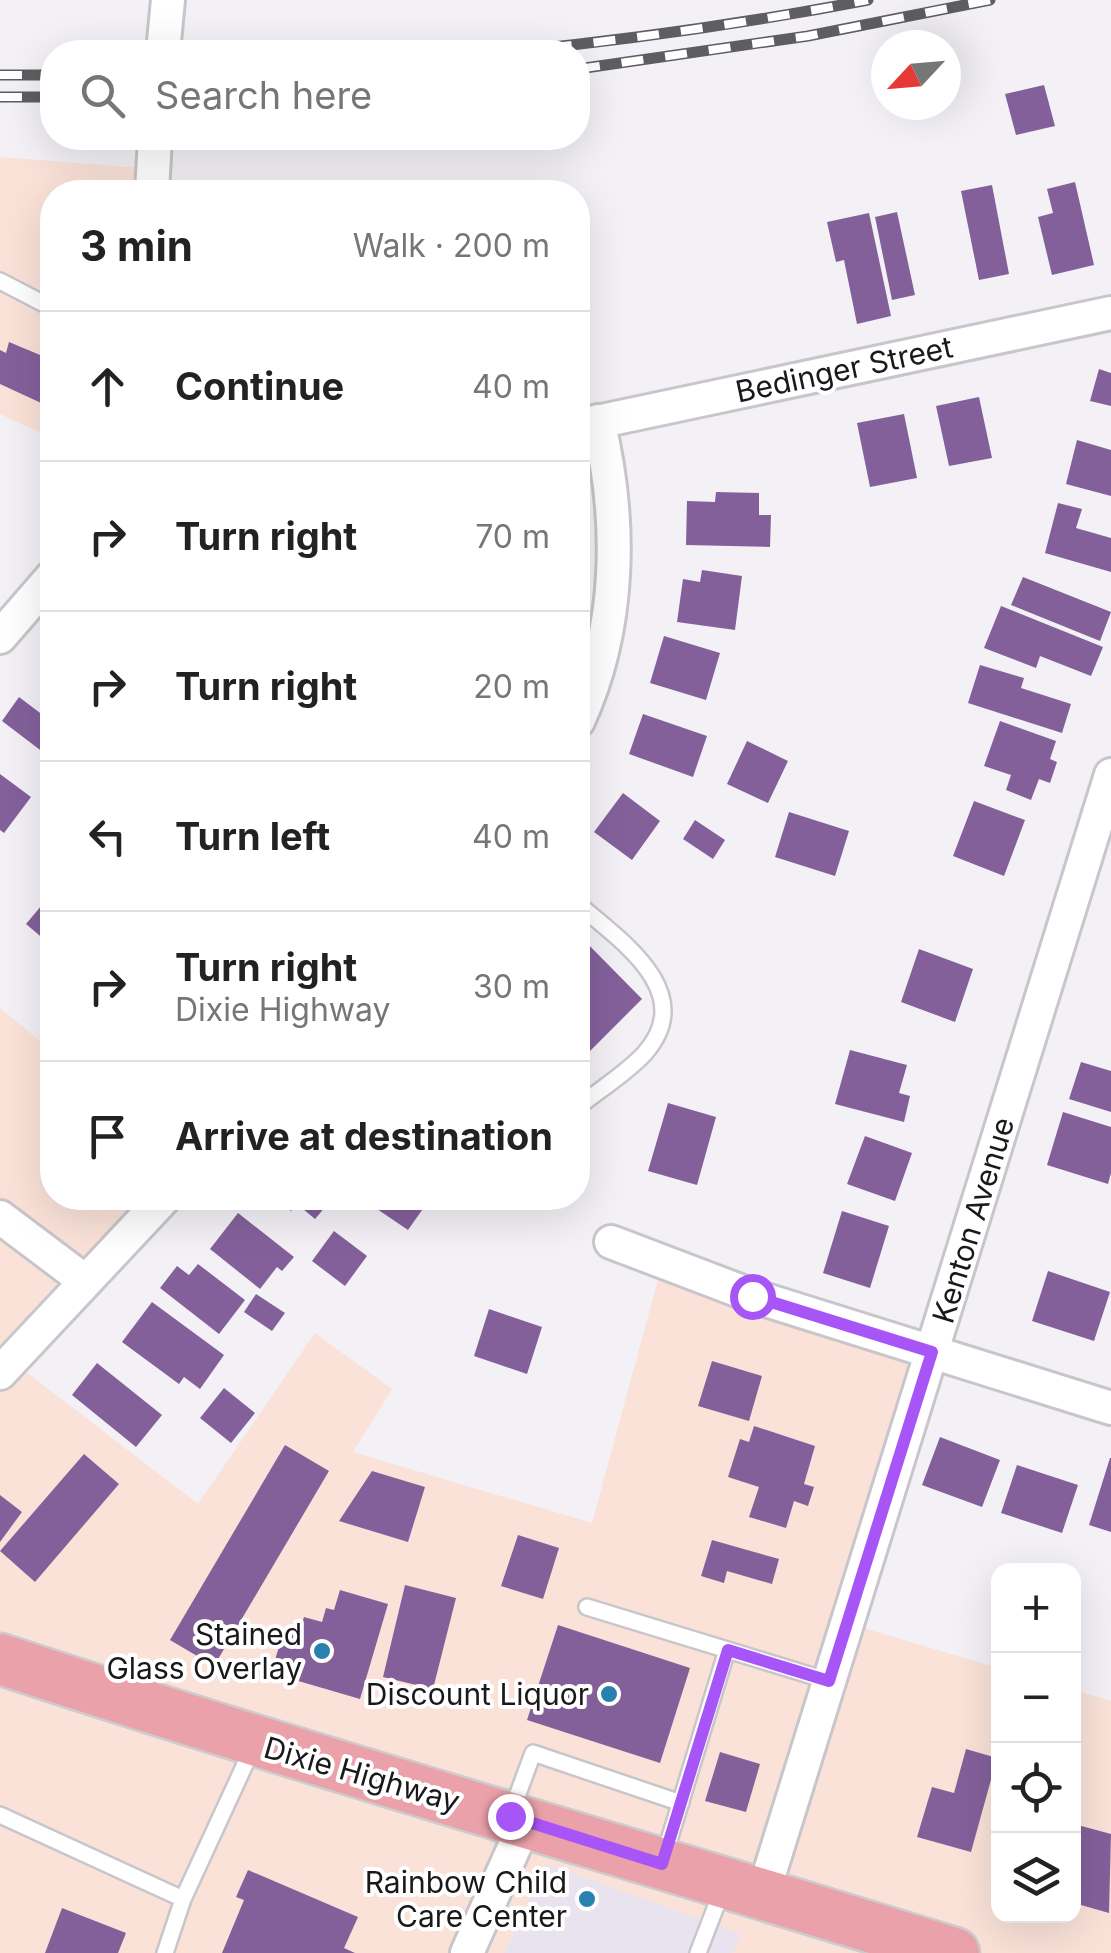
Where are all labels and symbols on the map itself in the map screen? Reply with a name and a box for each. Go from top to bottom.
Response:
north arrow [871,30,961,120]
street label: Bedinger Street [732,328,956,410]
street label: Kenton Avenue [925,1113,1021,1327]
route start [730,1274,776,1320]
place label: Stained Glass Overlay [106,1616,302,1686]
marker: Stained Glass Overlay [311,1640,333,1662]
place label: Discount Liquor [366,1676,589,1712]
marker: Discount Liquor [598,1683,620,1705]
street label: Dixie Highway [260,1729,464,1819]
route end [488,1794,534,1840]
place label: Rainbow Child Care Center [365,1864,567,1934]
marker: Rainbow Child Care Center [576,1888,598,1910]

